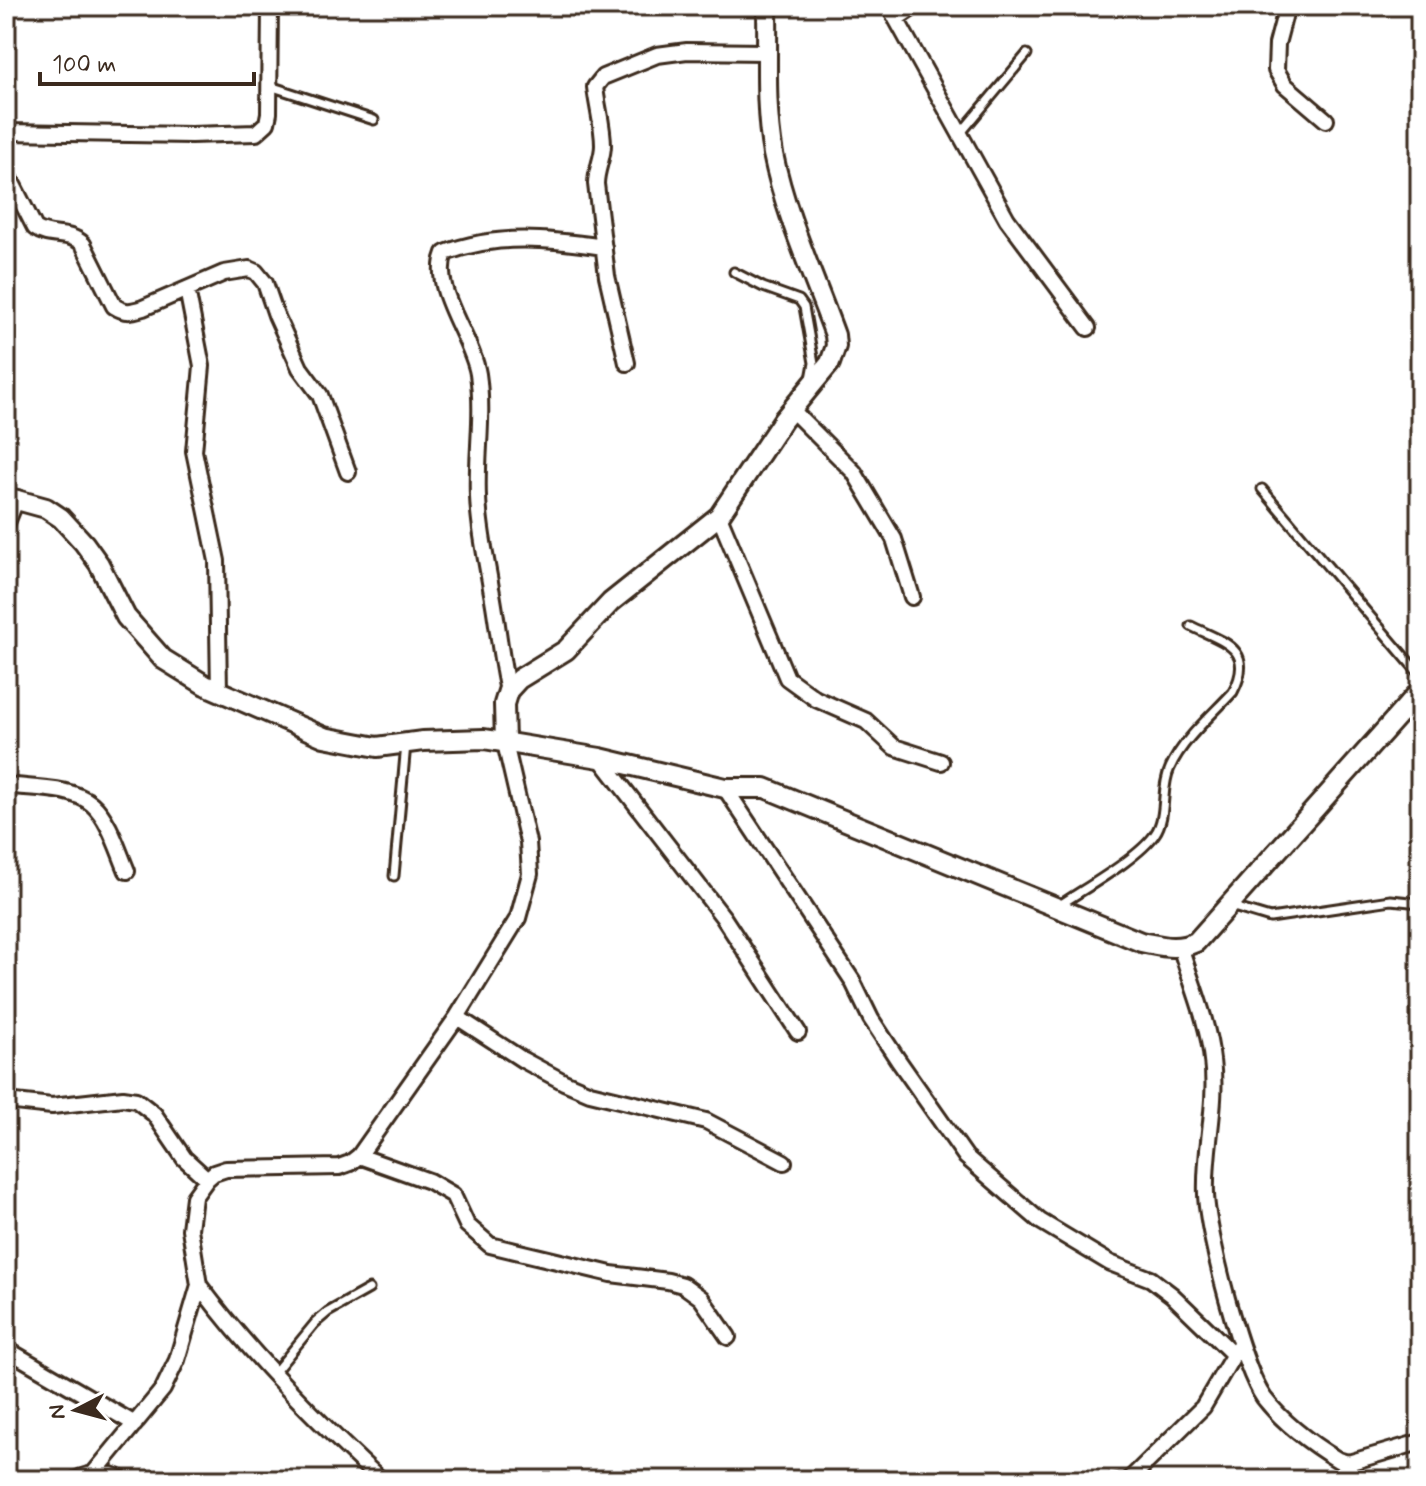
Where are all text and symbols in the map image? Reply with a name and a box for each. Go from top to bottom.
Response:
scale bar [40,36,254,86]
text: 100 m [52,50,116,81]
north arrow [36,1370,116,1450]
text: N [43,1403,73,1421]

